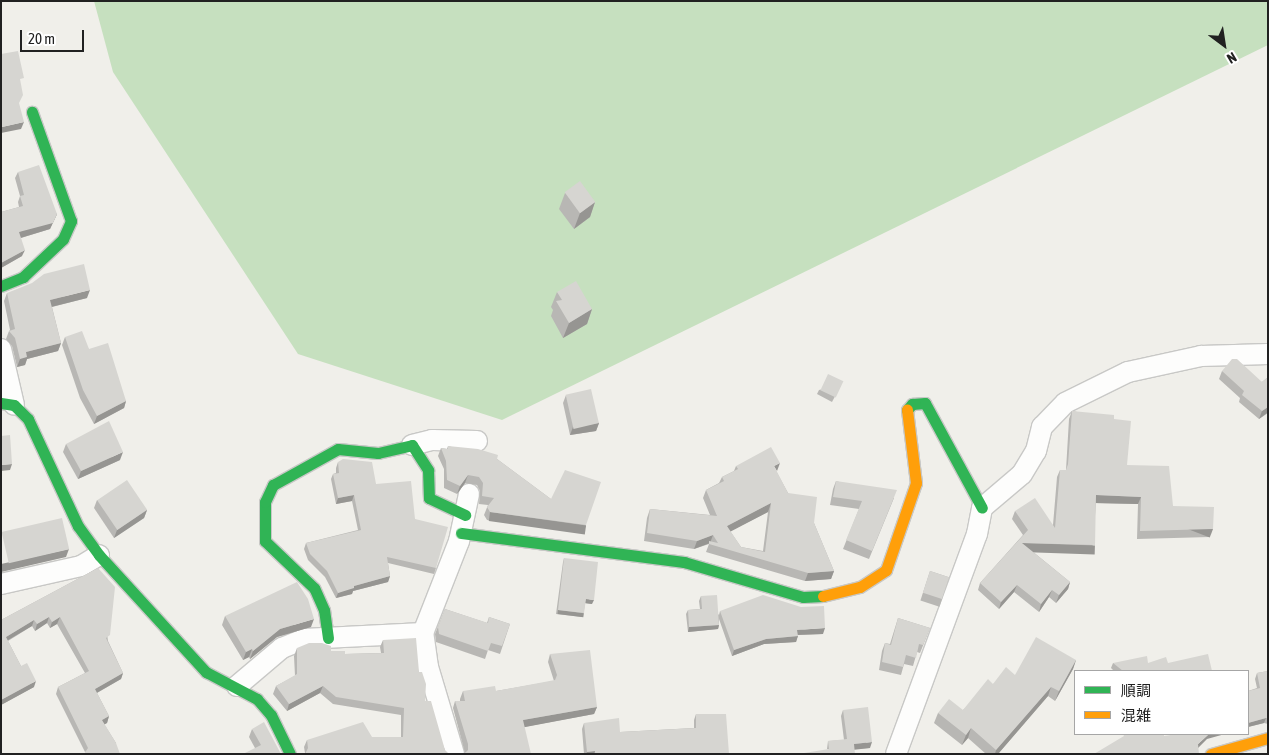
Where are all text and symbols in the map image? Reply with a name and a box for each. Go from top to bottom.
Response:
scale bar [22,20,86,52]
north arrow [1199,20,1249,70]
text: 20 m [28,30,55,47]
text: N [1224,49,1239,67]
legend [1074,670,1249,735]
text: 順調 [1121,682,1151,699]
text: 混雑 [1121,707,1151,724]

